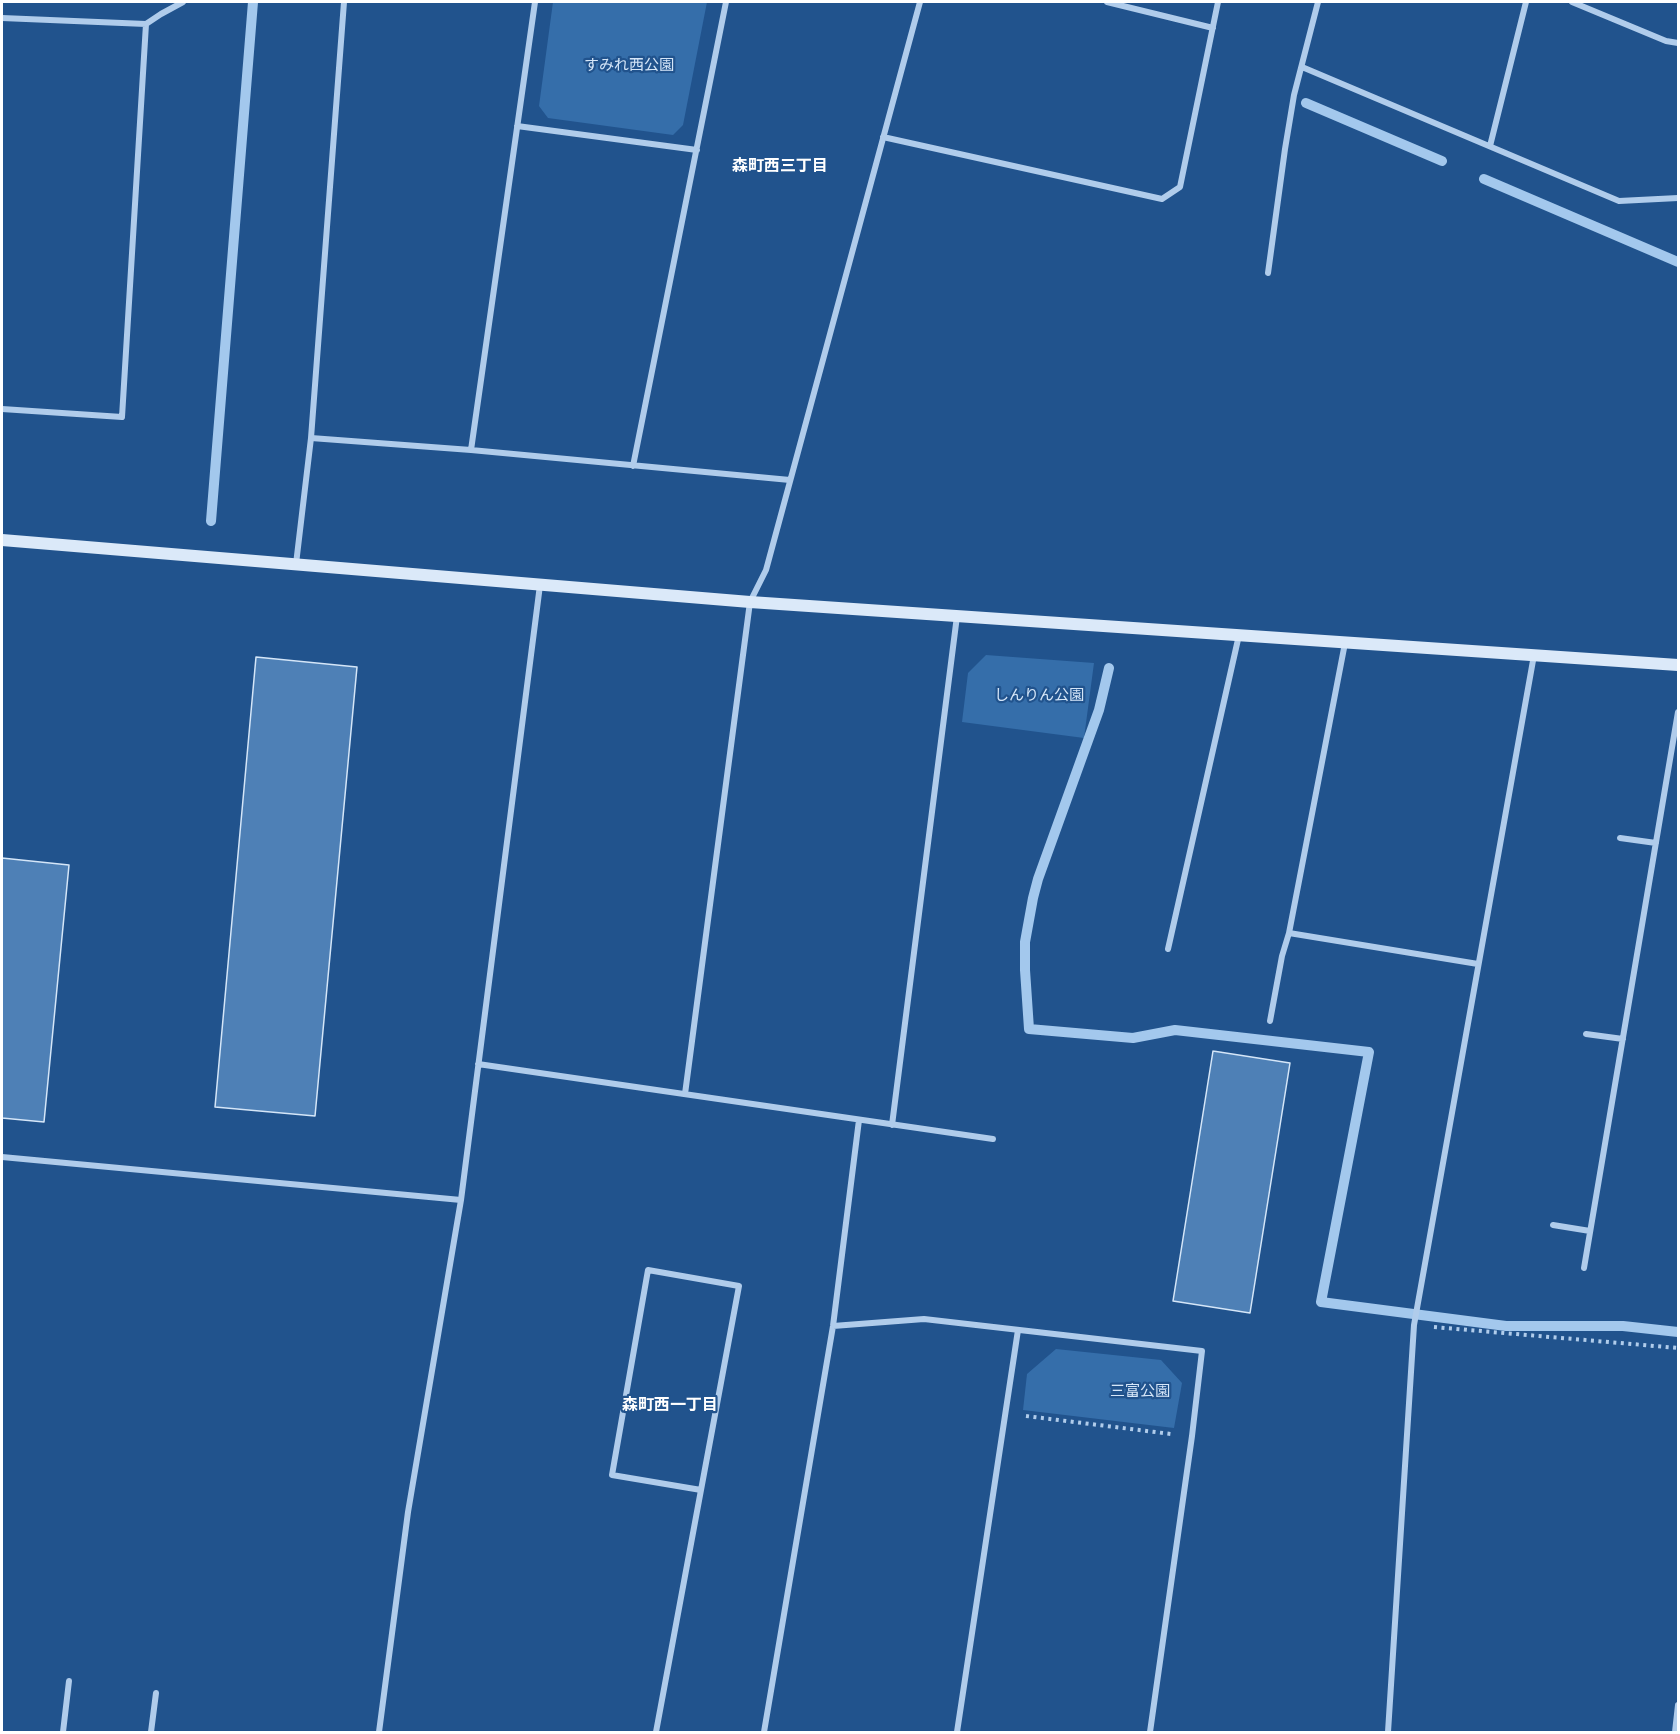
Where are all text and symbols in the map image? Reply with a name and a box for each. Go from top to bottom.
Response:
park label: すみれ西公園 [584,56,674,74]
district label: 森町西三丁目 [732,156,828,176]
park label: しんりん公園 [994,686,1084,704]
park label: 三富公園 [1110,1382,1170,1400]
district label: 森町西一丁目 [622,1395,718,1415]

